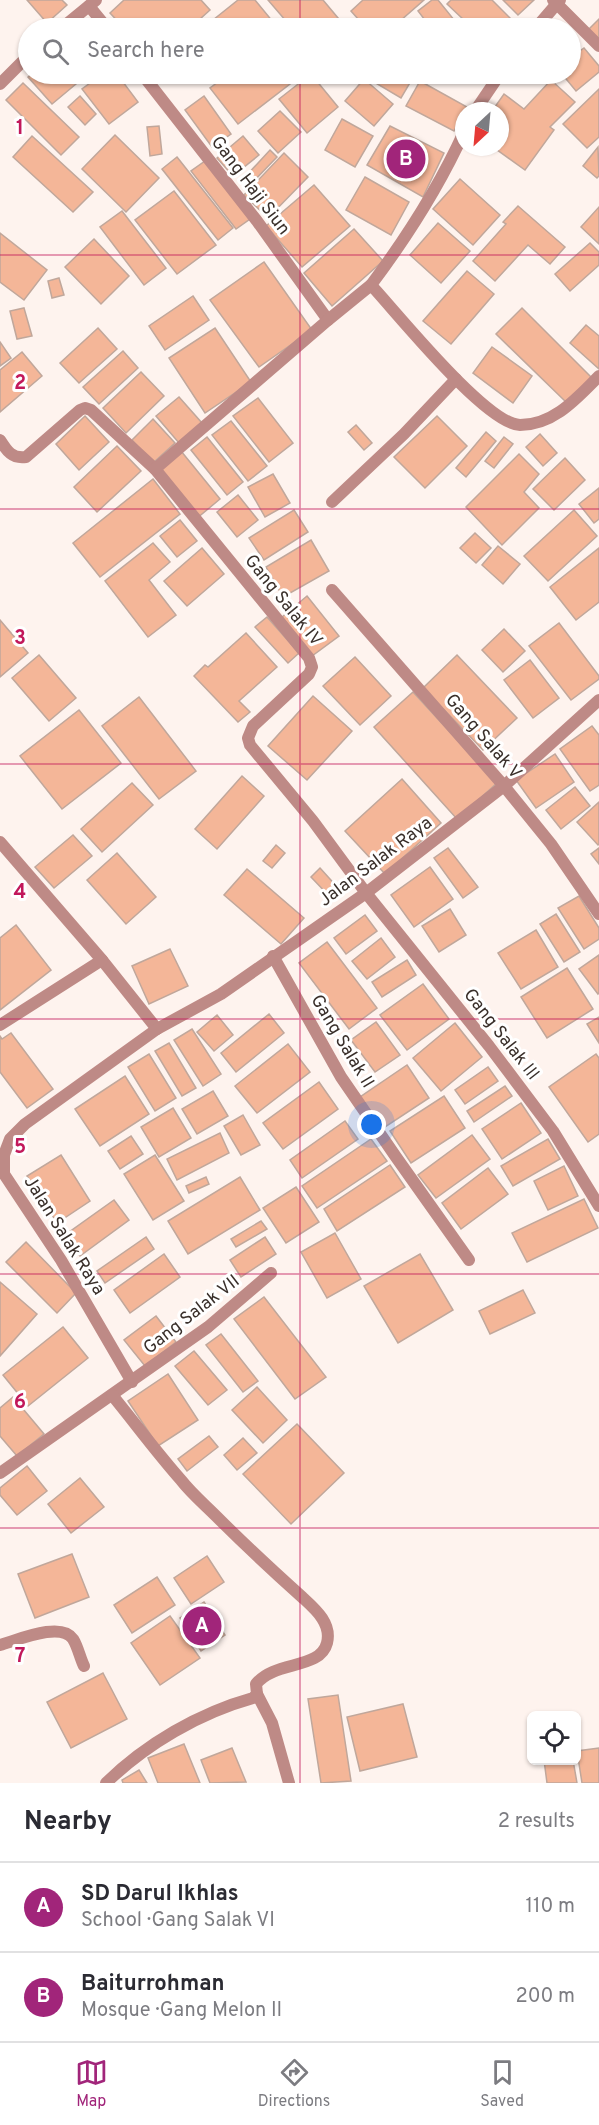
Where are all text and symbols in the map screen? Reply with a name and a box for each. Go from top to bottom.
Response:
search box [18,18,581,84]
icon: search [39,35,72,68]
text: Search here [87,38,205,65]
north arrow [455,102,509,156]
text: 1 [16,116,24,142]
street label: Gang Haji Siun [205,132,295,240]
pin: B [386,136,426,182]
text: 2 [14,371,26,397]
street label: Gang Salak IV [239,550,327,652]
text: 3 [14,626,26,652]
street label: Gang Salak V [439,689,526,785]
street label: Jalan Salak Raya [315,812,437,912]
text: 4 [14,880,26,906]
street label: Gang Salak III [458,984,544,1085]
street label: Gang Salak II [305,991,379,1093]
your location [357,1110,386,1139]
text: 5 [14,1135,26,1161]
street label: Jalan Salak Raya [18,1172,110,1300]
street label: Gang Salak VII [139,1270,245,1360]
text: 6 [14,1390,26,1416]
pin: A [182,1604,222,1648]
text: 7 [15,1644,25,1670]
map controls [527,1711,581,1765]
button: locate [527,1711,581,1765]
text: Nearby [24,1806,112,1839]
text: 2 results [498,1809,575,1835]
text: SD Darul Ikhlas [81,1881,239,1908]
text: A [36,1894,51,1920]
text: 110 m [526,1894,575,1920]
text: School · Gang Salak VI [81,1908,275,1934]
text: Baiturrohman [81,1971,225,1998]
text: B [37,1984,50,2010]
text: 200 m [516,1984,575,2010]
text: Mosque · Gang Melon II [81,1998,282,2024]
tab: Map [75,2056,108,2112]
tab: Directions [258,2056,330,2112]
tab: Saved [480,2056,524,2112]

